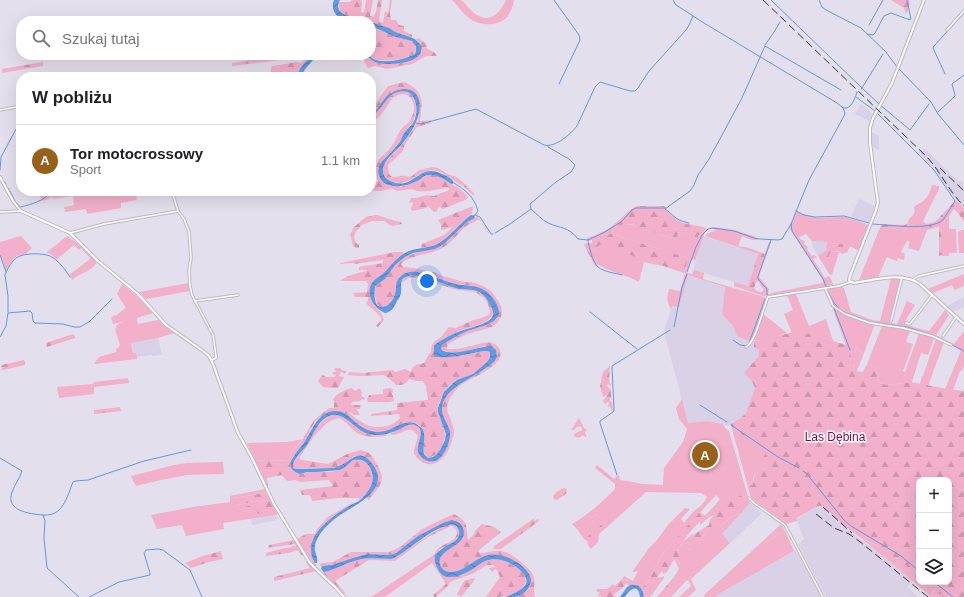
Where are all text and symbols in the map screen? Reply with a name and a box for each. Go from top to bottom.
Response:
search box [16,16,376,60]
icon: search [30,27,52,49]
text: Szukaj tutaj [62,30,140,47]
text: W pobliżu [32,88,112,107]
text: Tor motocrossowy [70,145,203,162]
text: A [40,153,50,168]
text: 1.1 km [321,153,360,168]
text: Sport [70,162,101,177]
your location [417,271,437,291]
park label: Las Dębina [805,430,866,444]
pin: A [692,440,718,470]
map controls [916,477,952,585]
button: + [916,477,952,513]
button: − [916,513,952,549]
button: layers [916,549,952,585]

